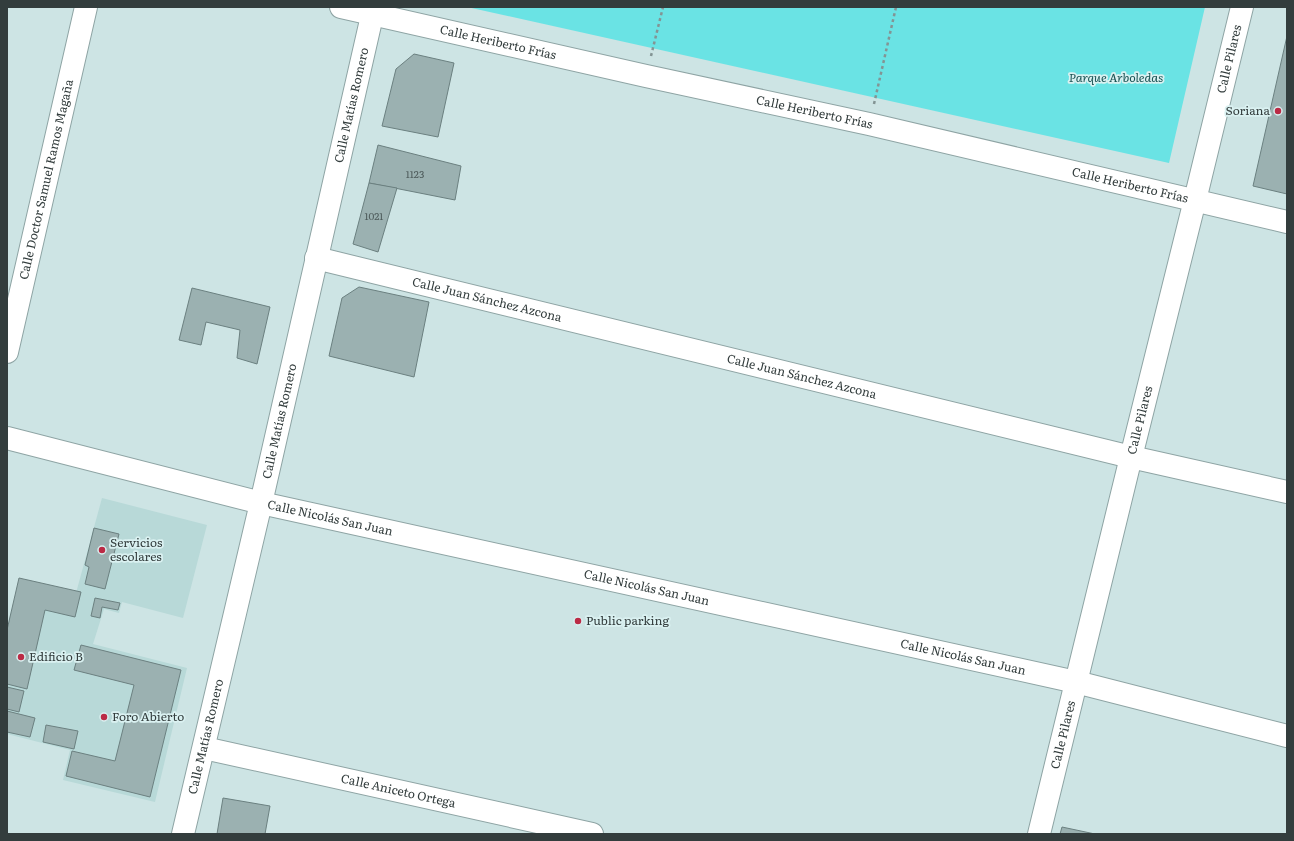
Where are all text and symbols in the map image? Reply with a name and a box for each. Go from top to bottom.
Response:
street label: Calle Heriberto Frías [438,20,559,64]
street label: Calle Pilares [1211,22,1246,95]
street label: Calle Matías Romero [329,46,373,164]
park label: Parque Arboledas [1069,68,1163,86]
street label: Calle Doctor Samuel Ramos Magaña [14,77,77,281]
street label: Calle Heriberto Frías [755,90,875,133]
place label: Soriana [1225,101,1271,119]
marker: Soriana [1273,106,1283,116]
street label: Calle Heriberto Frías [1070,162,1191,207]
house number: 1123 [406,166,424,181]
house number: 1021 [365,208,383,223]
street label: Calle Juan Sánchez Azcona [411,272,564,326]
street label: Calle Juan Sánchez Azcona [725,349,879,403]
street label: Calle Matías Romero [257,361,301,480]
street label: Calle Pilares [1122,383,1157,456]
street label: Calle Nicolás San Juan [266,495,395,540]
place label: Servicios escolares [110,533,163,565]
marker: Servicios escolares [97,545,107,555]
street label: Calle Nicolás San Juan [582,564,711,609]
place label: Public parking [586,611,670,629]
marker: Public parking [573,616,583,626]
street label: Calle Nicolás San Juan [899,634,1028,679]
place label: Edificio B [29,647,83,665]
marker: Edificio B [16,652,26,662]
street label: Calle Matías Romero [183,677,227,796]
street label: Calle Pilares [1045,698,1079,771]
place label: Foro Abierto [112,707,184,725]
marker: Foro Abierto [99,712,109,722]
street label: Calle Aniceto Ortega [339,769,458,812]

